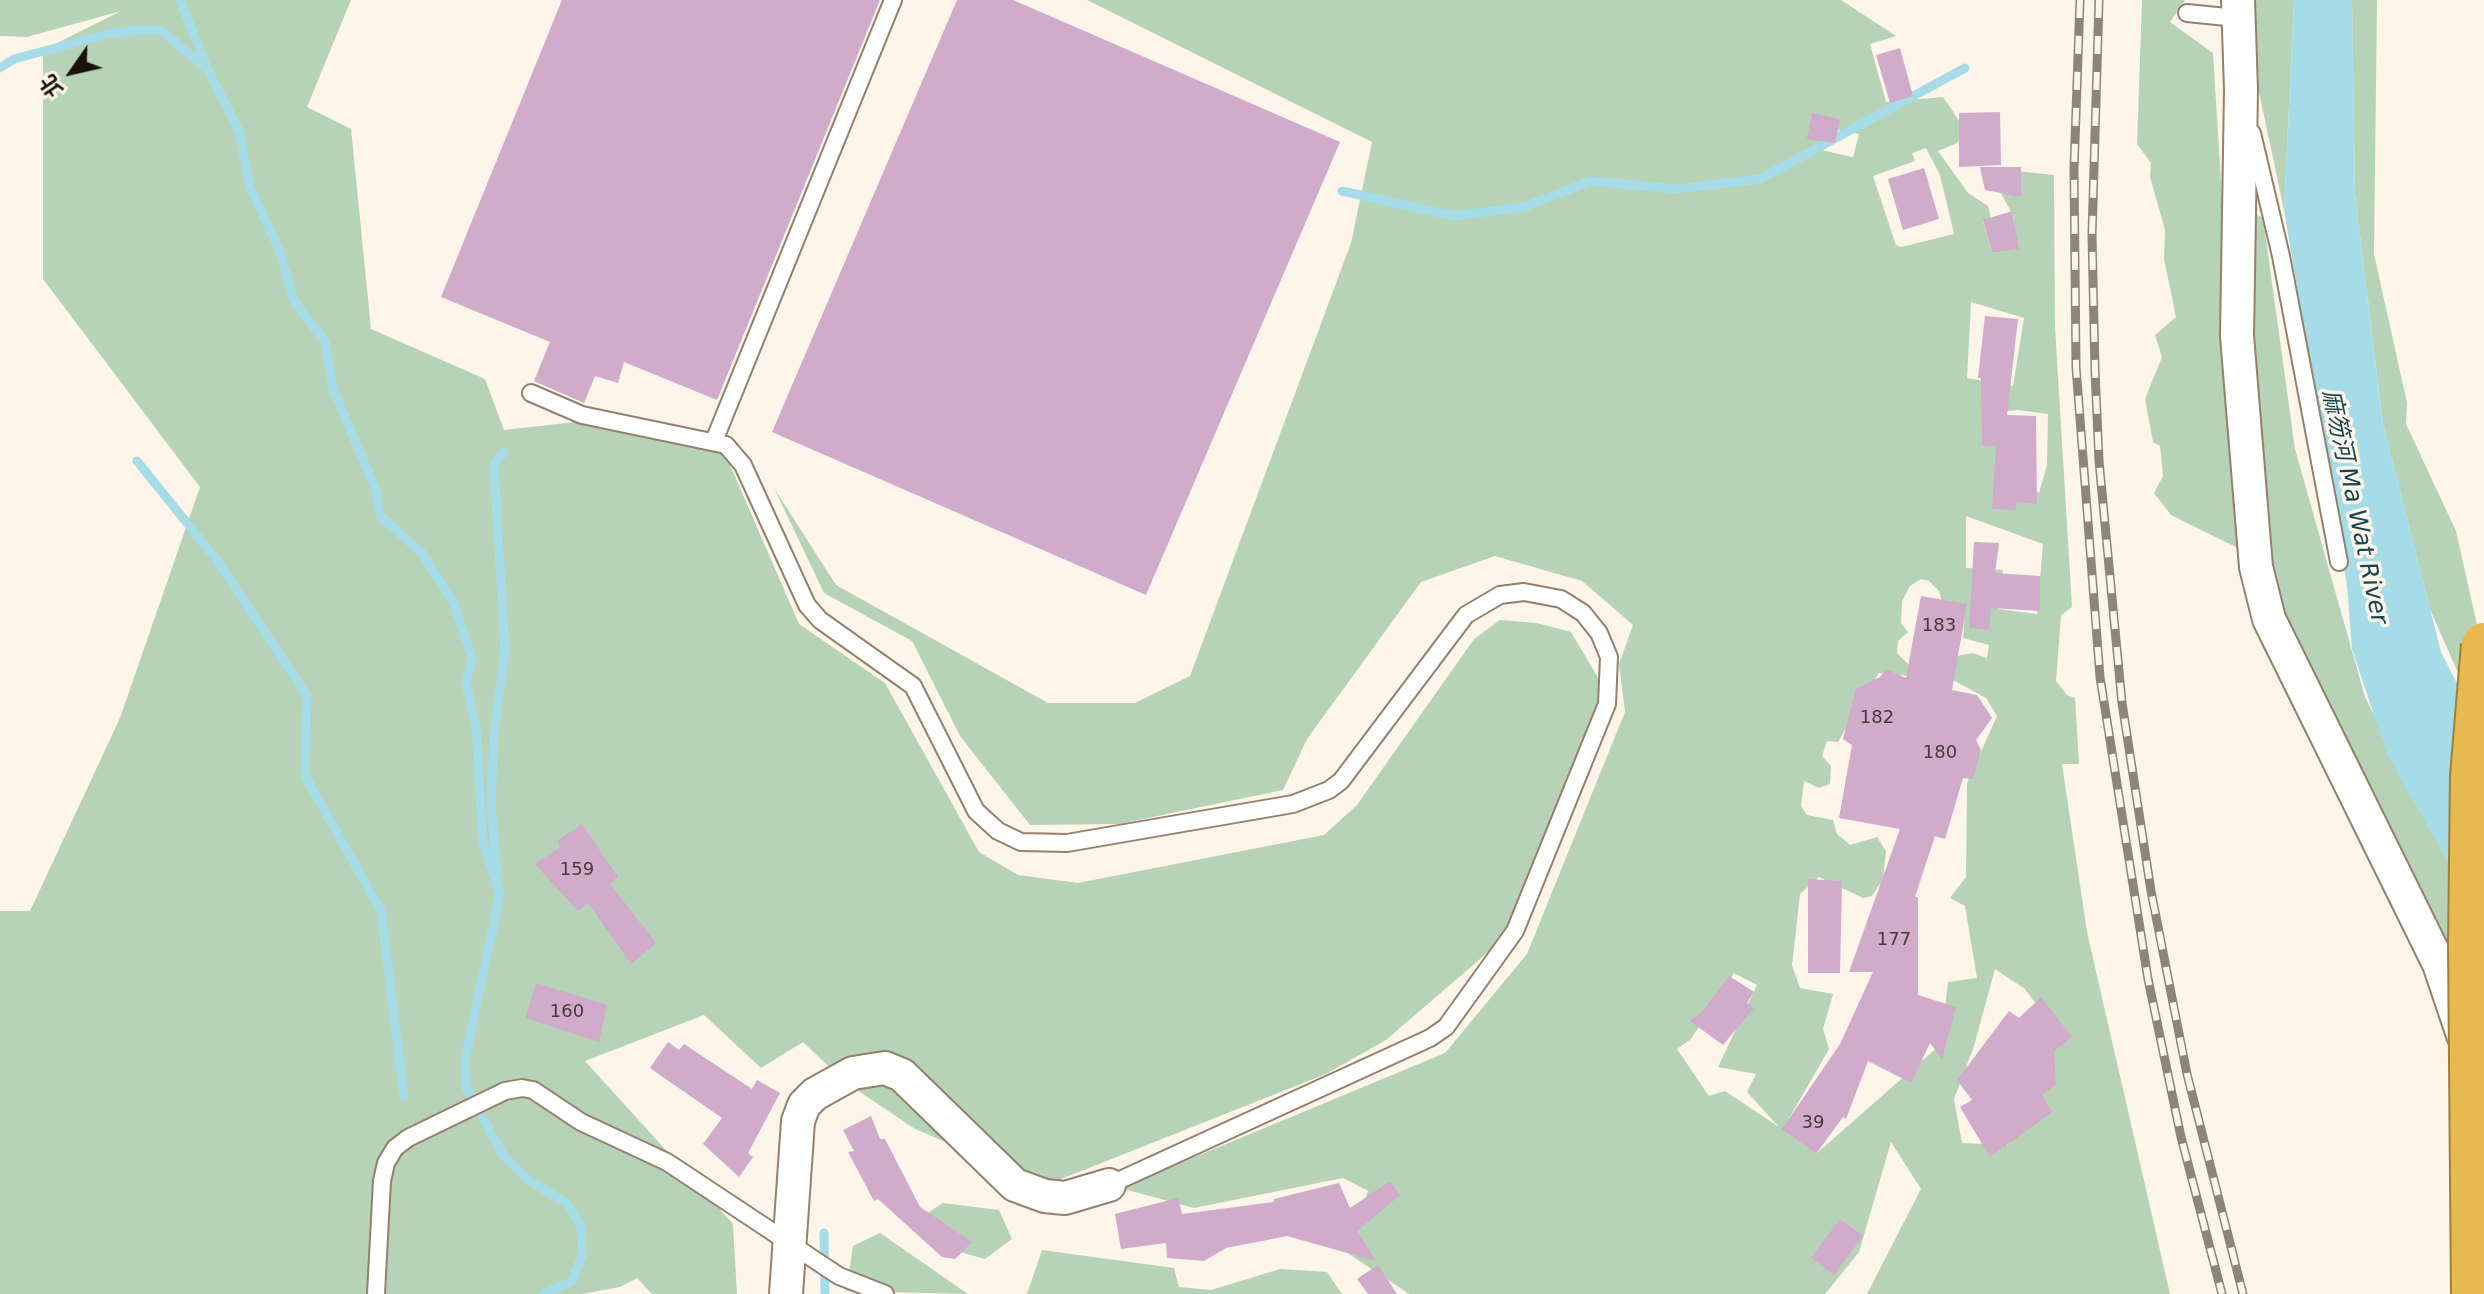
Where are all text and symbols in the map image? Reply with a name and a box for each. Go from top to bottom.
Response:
north arrow [32,32,112,112]
text: 北 [35,70,68,102]
water label: 麻笏河 Ma Wat River [2315,387,2393,627]
house number: 183 [1922,615,1956,637]
house number: 182 [1860,707,1894,729]
house number: 180 [1923,742,1957,764]
house number: 159 [560,859,594,881]
house number: 177 [1877,929,1911,951]
house number: 160 [550,1001,584,1023]
house number: 39 [1802,1112,1824,1134]

